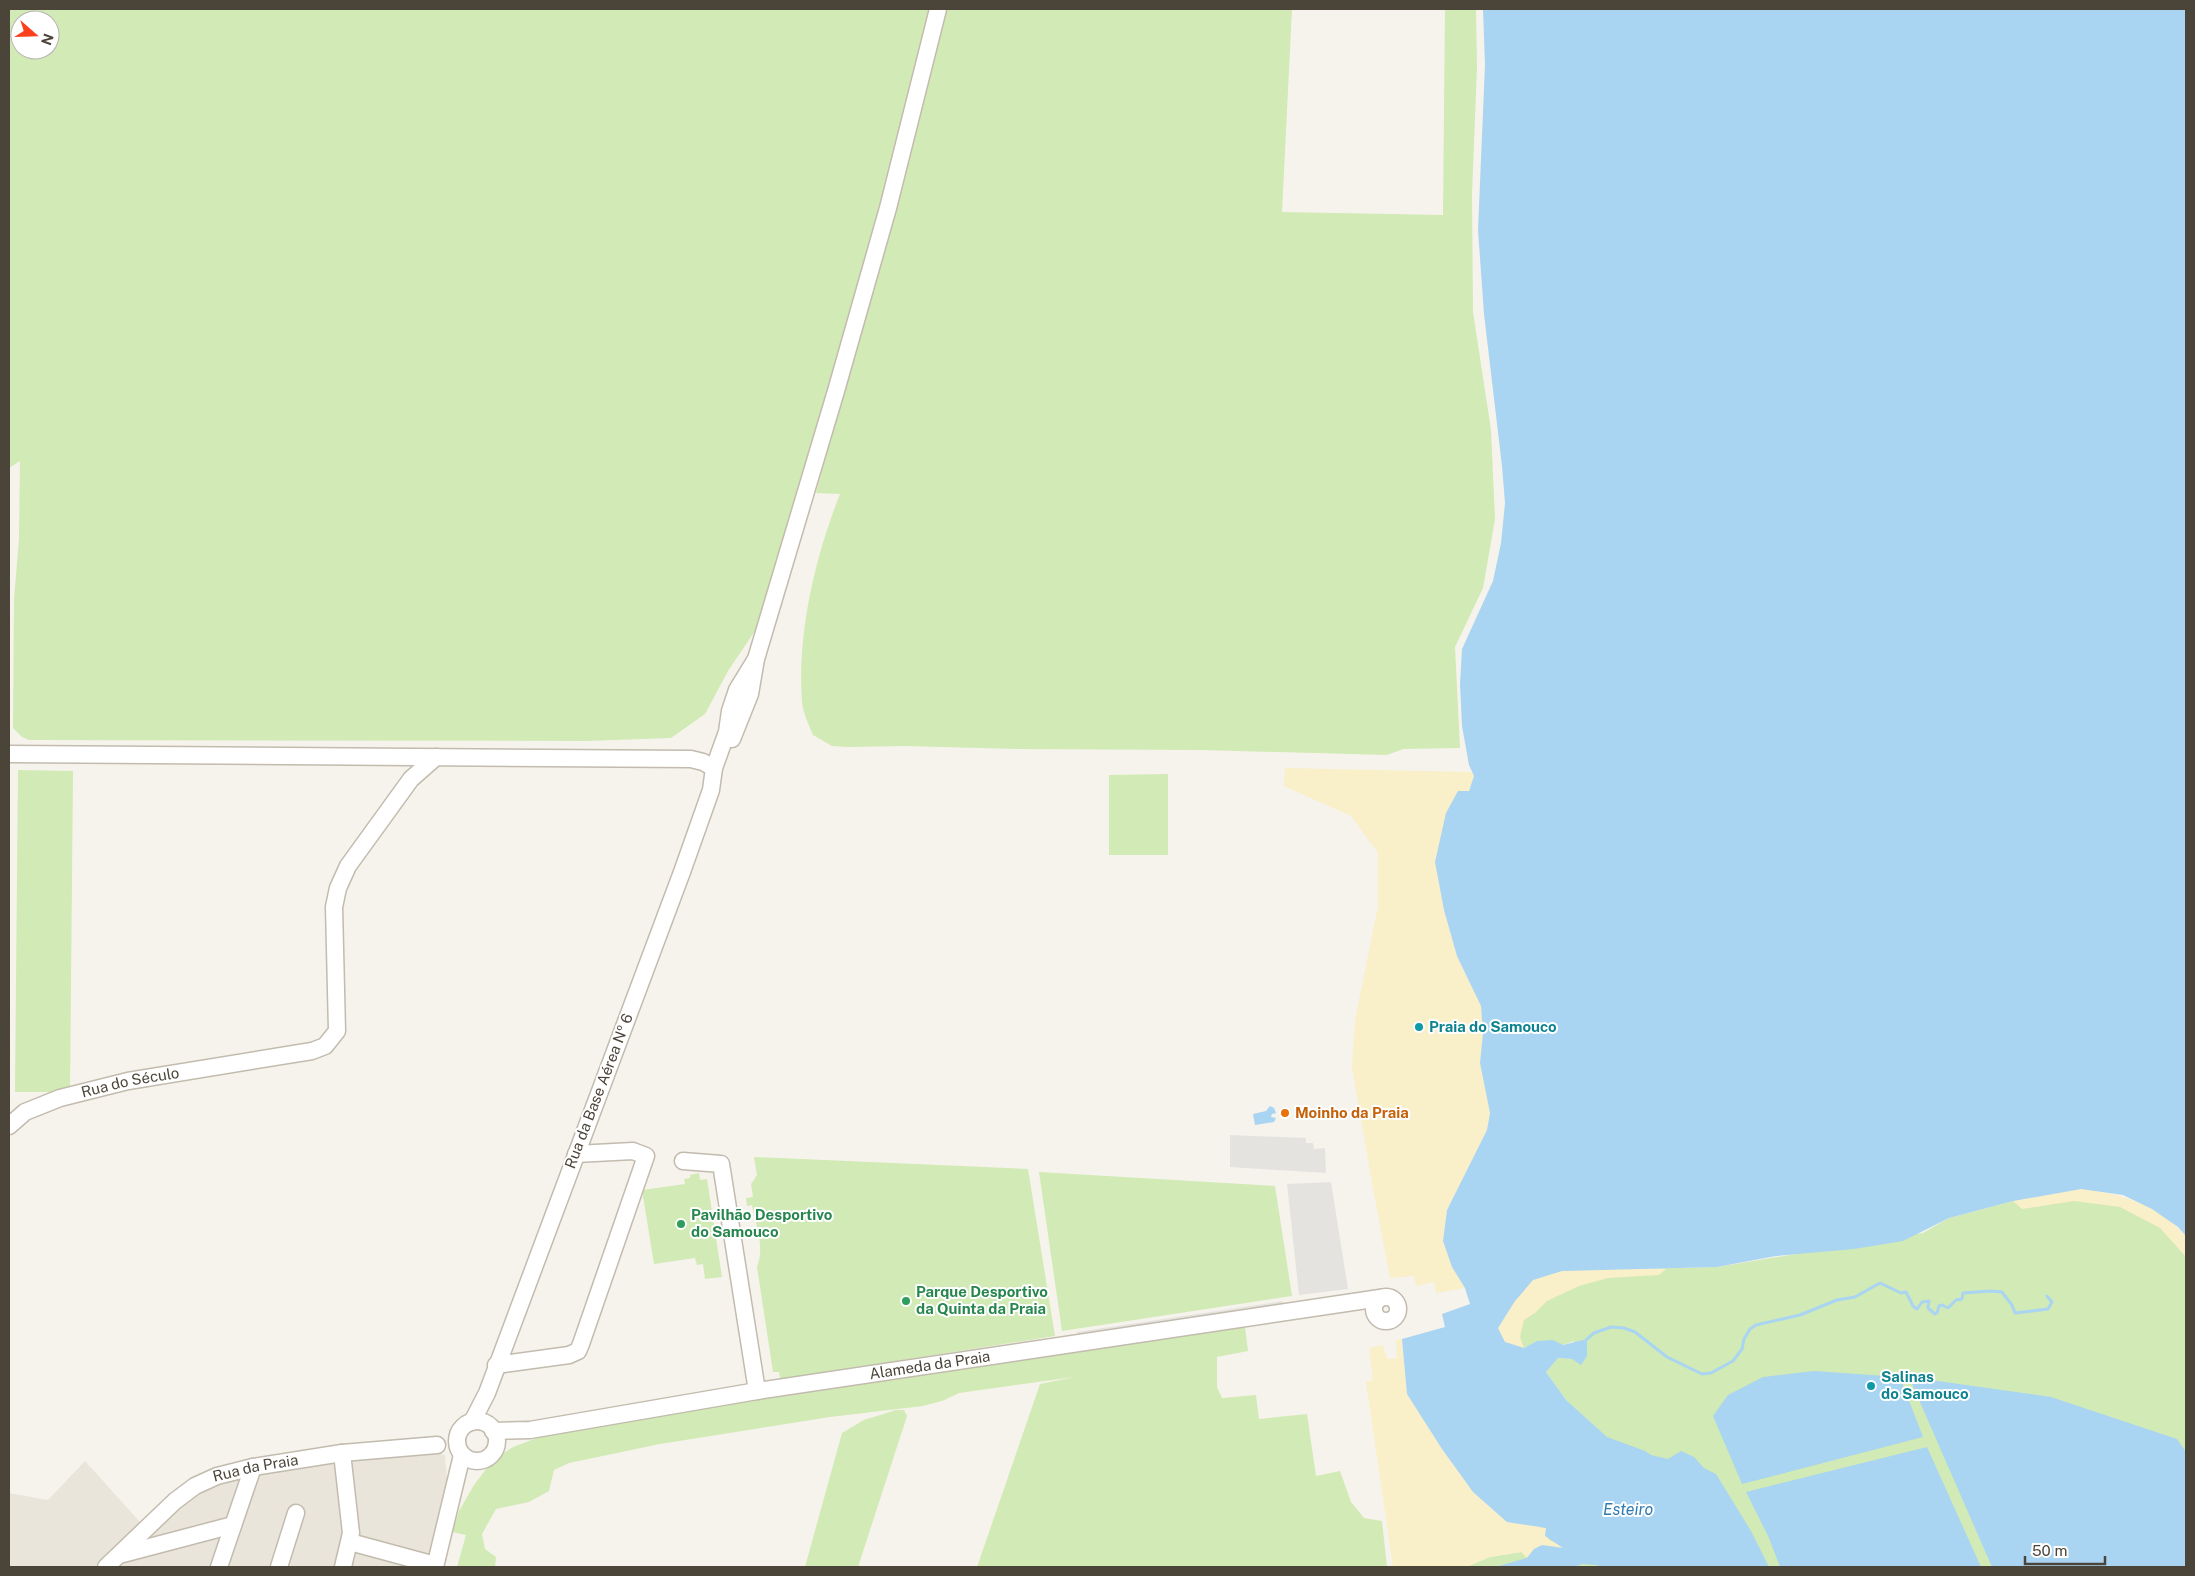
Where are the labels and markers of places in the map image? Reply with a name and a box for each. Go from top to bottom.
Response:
place label: Praia do Samouco [1429,1018,1557,1035]
marker: Praia do Samouco [1413,1021,1425,1033]
place label: Moinho da Praia [1295,1104,1409,1121]
marker: Moinho da Praia [1279,1107,1291,1119]
place label: Pavilhão Desportivo do Samouco [691,1206,833,1240]
marker: Pavilhão Desportivo do Samouco [675,1218,687,1230]
place label: Parque Desportivo da Quinta da Praia [916,1283,1048,1317]
marker: Parque Desportivo da Quinta da Praia [900,1295,912,1307]
place label: Salinas do Samouco [1881,1368,1969,1402]
marker: Salinas do Samouco [1865,1380,1877,1392]

